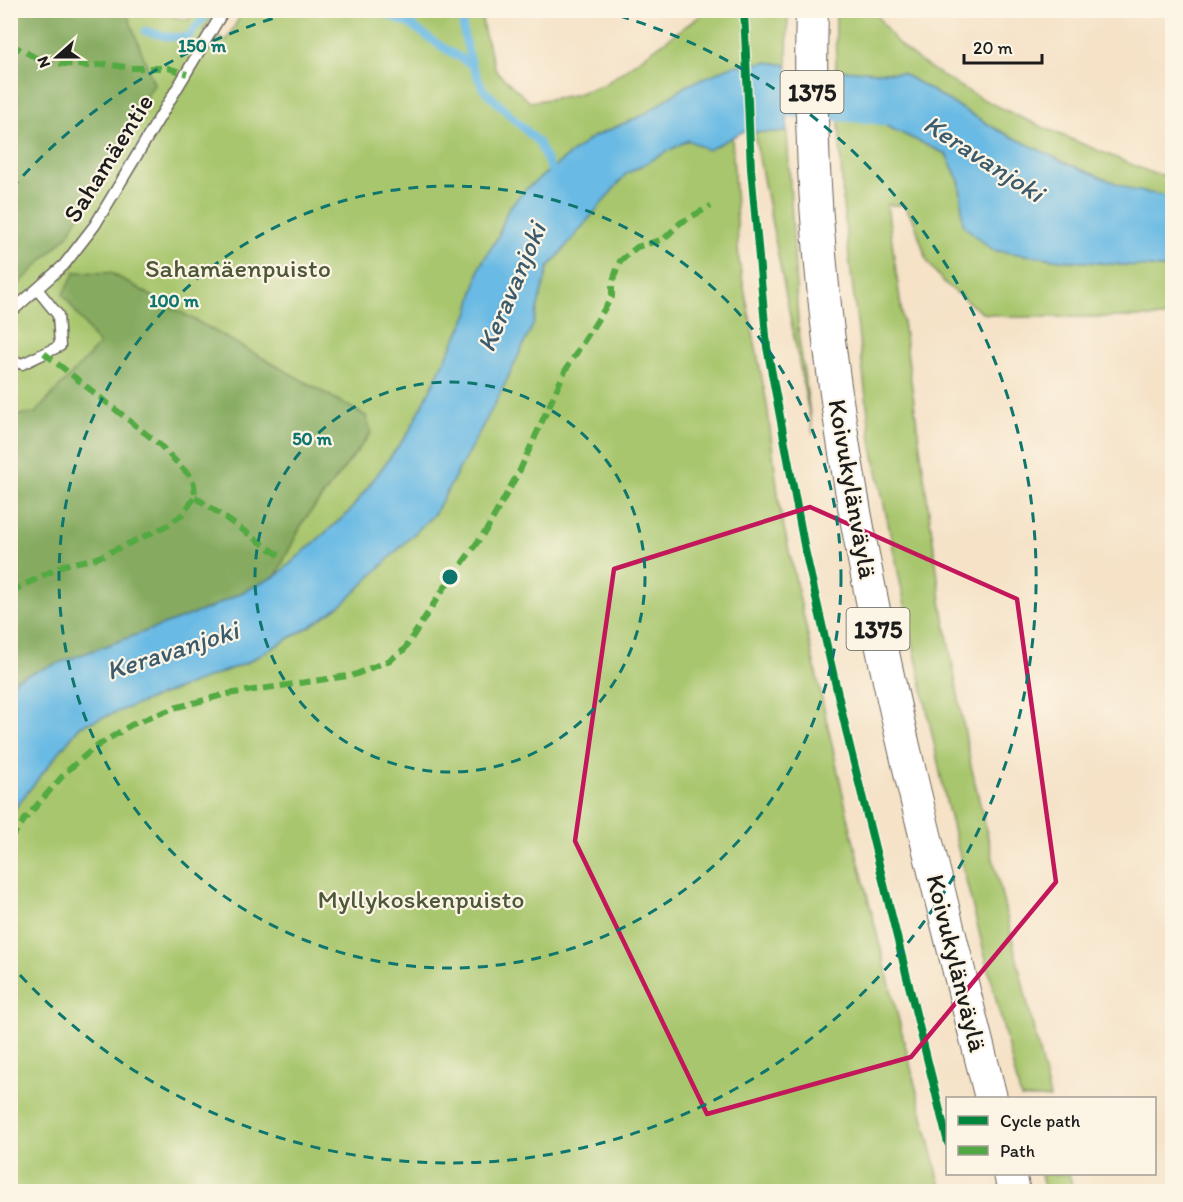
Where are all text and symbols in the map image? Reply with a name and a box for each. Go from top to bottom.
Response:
north arrow [27,27,87,87]
scale bar [964,27,1042,65]
text: 150 m [178,35,227,57]
text: 20 m [973,37,1013,59]
text: N [33,54,54,71]
road number: 1375 [780,71,844,113]
street label: Sahamäentie [56,88,160,228]
water label: Keravanjoki [918,107,1053,211]
water label: Keravanjoki [469,215,554,356]
park label: Sahamäenpuisto [145,252,331,284]
text: 100 m [149,290,200,312]
street label: Koivukylänväylä [821,397,885,582]
text: 50 m [292,428,333,450]
centre of rings [440,567,460,587]
road number: 1375 [846,608,910,650]
water label: Keravanjoki [102,612,245,687]
street label: Koivukylänväylä [919,871,995,1055]
park label: Myllykoskenpuisto [318,883,524,915]
legend [946,1097,1156,1175]
text: Cycle path [1000,1110,1081,1132]
text: Path [1000,1140,1035,1162]

